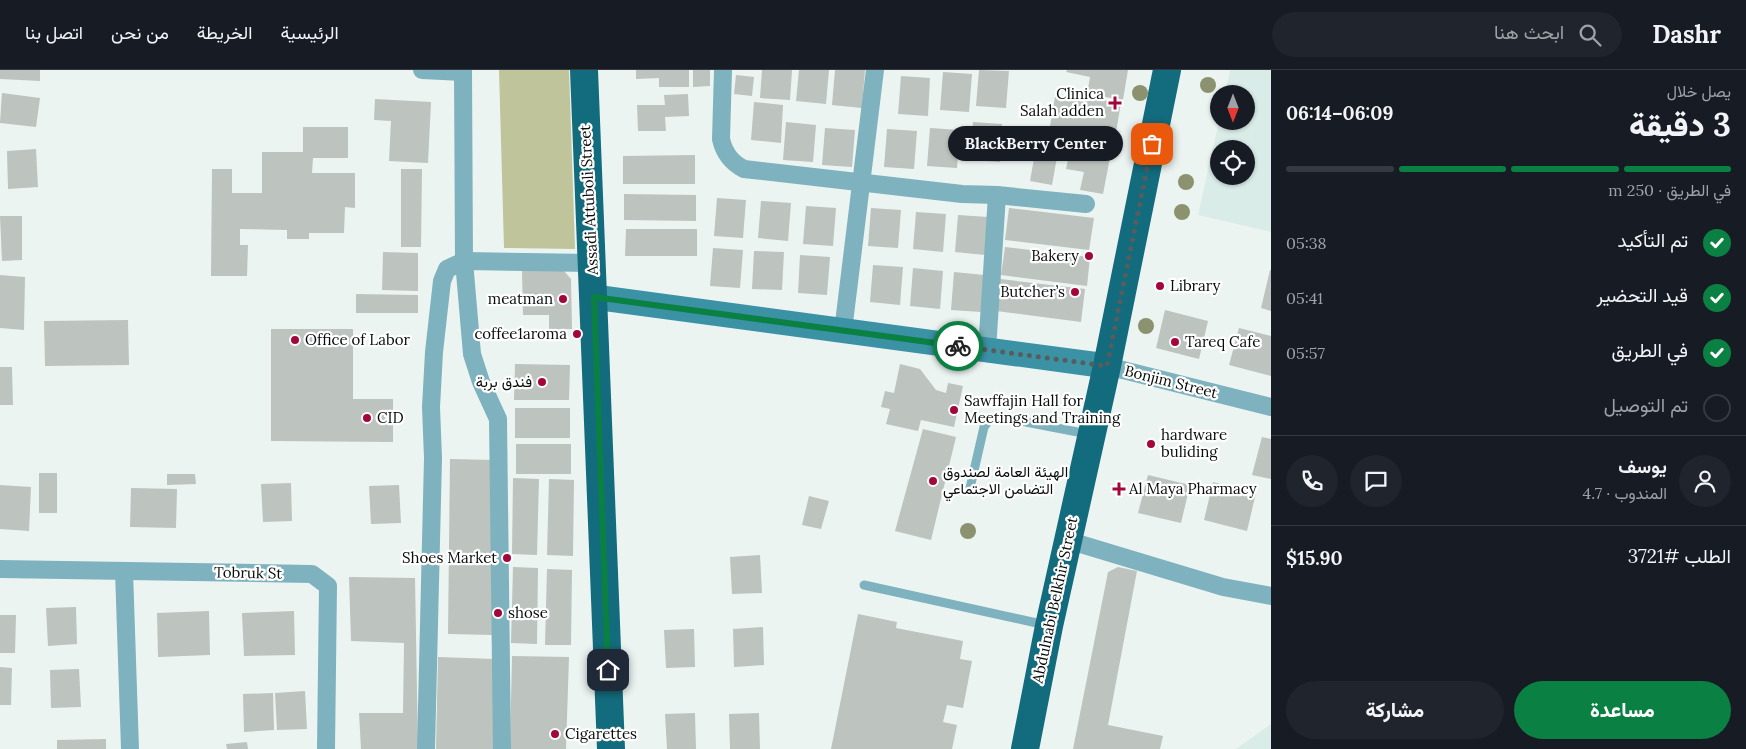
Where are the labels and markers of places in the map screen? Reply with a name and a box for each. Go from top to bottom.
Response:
place label: Clinica Salah adden [1020,84,1104,120]
marker: Clinica Salah adden [1108,96,1122,110]
pin [1131,123,1173,165]
callout: BlackBerry Center [947,126,1122,162]
place label: Bakery [1031,246,1079,265]
marker: Bakery [1083,250,1095,262]
place label: Library [1170,276,1220,295]
marker: Library [1154,280,1166,292]
place label: Butcher’s [1000,282,1065,301]
marker: Butcher’s [1069,286,1081,298]
place label: meatman [488,289,553,308]
marker: meatman [557,293,569,305]
place label: coffee1aroma [474,324,567,343]
marker: coffee1aroma [571,328,583,340]
place label: Office of Labor [305,330,410,349]
place label: Tareq Cafe [1185,332,1260,351]
marker: Office of Labor [289,334,301,346]
marker: Tareq Cafe [1169,336,1181,348]
place label: فندق بربة [476,372,532,391]
marker: فندق بربة [536,376,548,388]
place label: Sawffajin Hall for Meetings and Training [964,391,1121,427]
marker: Sawffajin Hall for Meetings and Training [948,404,960,416]
place label: CID [377,408,404,427]
marker: CID [361,412,373,424]
place label: hardware buliding [1161,425,1227,461]
marker: hardware buliding [1145,438,1157,450]
place label: الهيئة العامة لصندوق التضامن الاجتماعي [943,462,1068,502]
marker: الهيئة العامة لصندوق التضامن الاجتماعي [927,475,939,487]
place label: Al Maya Pharmacy [1128,479,1257,498]
marker: Al Maya Pharmacy [1113,483,1125,495]
place label: Shoes Market [402,548,497,567]
marker: Shoes Market [501,552,513,564]
place label: shose [508,603,548,622]
marker: shose [492,607,504,619]
pin [587,649,629,691]
place label: Cigarettes [565,724,637,743]
marker: Cigarettes [549,728,561,740]

